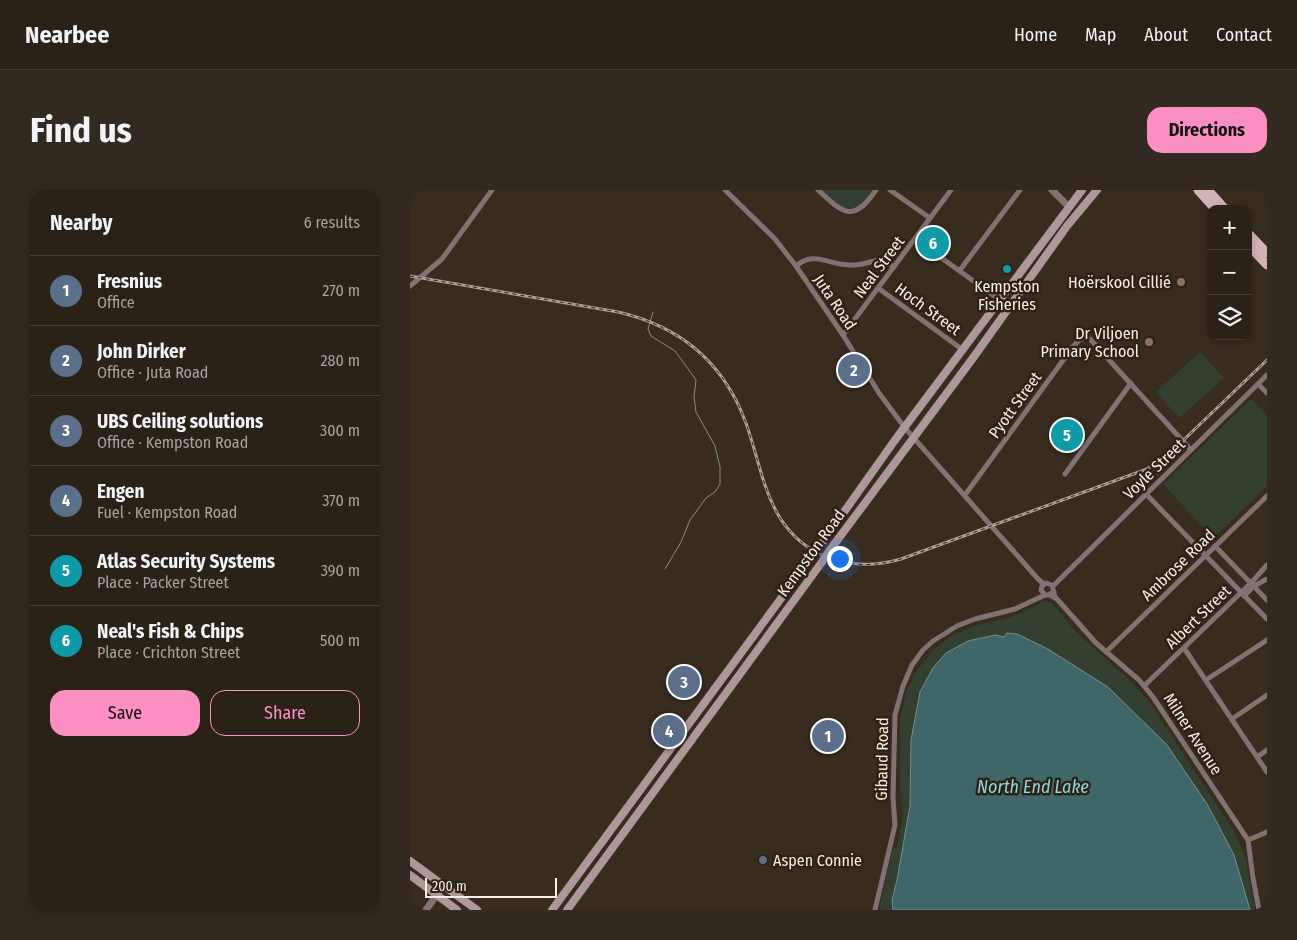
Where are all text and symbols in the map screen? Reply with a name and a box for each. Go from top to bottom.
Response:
text: Nearbee [25,21,109,49]
text: Home [1014,24,1057,46]
text: Map [1085,24,1116,46]
text: About [1144,24,1188,46]
text: Contact [1216,24,1272,46]
button: Directions [1147,107,1267,153]
text: Find us [30,109,132,151]
map controls [1207,205,1252,340]
button: + [1207,205,1252,250]
text: Nearby [50,210,112,236]
text: 6 results [304,213,360,232]
pin: 6 [917,224,949,262]
street label: Neal Street [850,232,909,302]
button: − [1207,250,1252,295]
marker: Kempston Fisheries [1001,263,1013,275]
text: Fresnius [97,270,162,293]
street label: Juta Road [810,271,860,333]
place label: Hoërskool Cillié [1068,273,1171,292]
marker: Hoërskool Cillié [1175,276,1187,288]
place label: Kempston Fisheries [974,277,1040,314]
street label: Hoch Street [891,279,965,340]
text: 1 [63,281,69,300]
text: 270 m [322,281,360,300]
text: Office [97,293,135,312]
button: layers [1207,295,1252,340]
place label: Dr Viljoen Primary School [1040,324,1139,361]
marker: Dr Viljoen Primary School [1143,336,1155,348]
text: John Dirker [97,340,186,363]
text: 2 [62,351,70,370]
text: 280 m [321,351,360,370]
pin: 2 [838,351,870,389]
text: Office · Juta Road [97,363,208,382]
street label: Pyott Street [985,368,1046,442]
text: UBS Ceiling solutions [97,410,263,433]
pin: 5 [1051,416,1083,454]
text: 3 [62,421,70,440]
text: 300 m [320,421,360,440]
text: Office · Kempston Road [97,433,248,452]
street label: Voyle Street [1119,434,1189,503]
text: Engen [97,480,144,503]
text: 4 [62,491,70,510]
text: 370 m [322,491,360,510]
text: Fuel · Kempston Road [97,503,237,522]
street label: Kempston Road [773,506,849,600]
street label: Ambrose Road [1137,525,1219,605]
your location [827,546,853,572]
text: Atlas Security Systems [97,550,275,573]
text: 5 [62,561,70,580]
text: 390 m [321,561,360,580]
text: Place · Packer Street [97,573,229,592]
street label: Albert Street [1162,581,1235,653]
text: Neal's Fish & Chips [97,620,244,643]
text: 6 [62,631,70,650]
text: 500 m [320,631,360,650]
text: Place · Crichton Street [97,643,240,662]
pin: 3 [668,663,700,701]
button: Save [50,690,200,736]
button: Share [210,690,360,736]
street label: Milner Avenue [1160,690,1226,778]
pin: 4 [653,712,685,750]
pin: 1 [812,717,844,755]
street label: Gibaud Road [872,717,892,801]
water label: North End Lake [977,776,1089,798]
place label: Aspen Connie [773,851,862,870]
marker: Aspen Connie [757,854,769,866]
scale bar [425,875,558,898]
text: 200 m [432,878,467,895]

